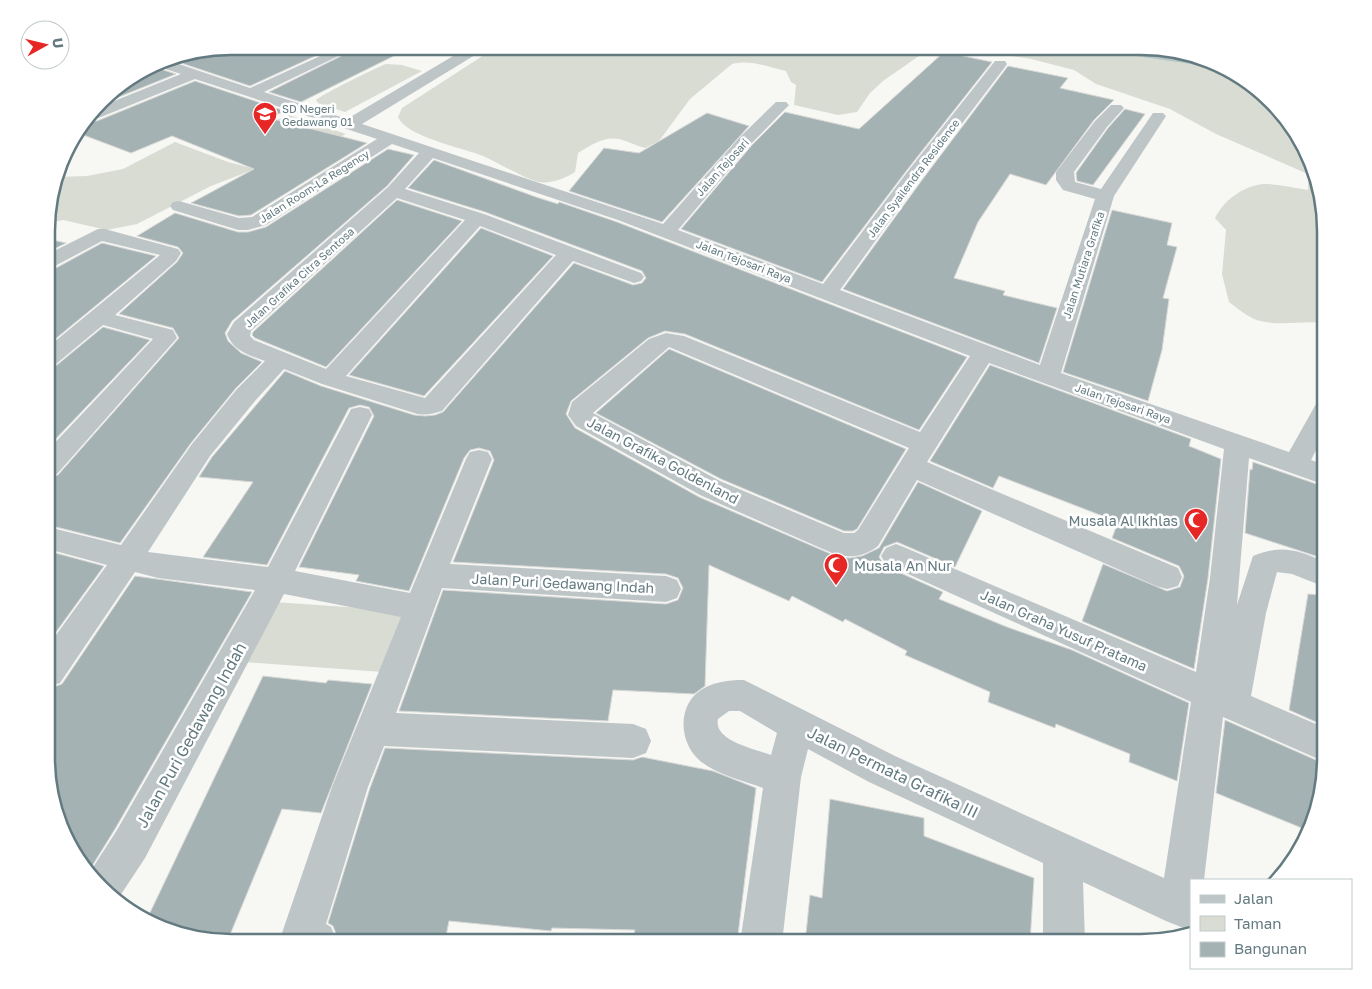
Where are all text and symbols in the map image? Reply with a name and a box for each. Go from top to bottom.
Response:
north arrow [20,20,70,70]
text: U [49,37,67,49]
school or university icon: SD Negeri Gedawang 01 [252,101,278,135]
place label: SD Negeri Gedawang 01 [282,102,352,128]
street label: Jalan Syailendra Residence [864,116,962,240]
street label: Jalan Tejosari [693,136,751,198]
street label: Jalan Room-La Regency [257,147,371,225]
street label: Jalan Mutiara Grafika [1060,210,1106,320]
street label: Jalan Grafika Citra Sentosa [242,224,356,330]
street label: Jalan Tejosari Raya [695,237,793,285]
street label: Jalan Tejosari Raya [1073,380,1173,426]
street label: Jalan Grafika Goldenland [584,413,742,507]
mosque icon: Musala Al Ikhlas [1183,507,1209,541]
place label: Musala Al Ikhlas [1068,512,1178,529]
mosque icon: Musala An Nur [823,552,849,586]
place label: Musala An Nur [854,557,952,574]
street label: Jalan Puri Gedawang Indah [471,570,655,596]
street label: Jalan Graha Yusuf Pratama [978,586,1150,674]
street label: Jalan Puri Gedawang Indah [132,639,250,831]
street label: Jalan Permata Grafika III [804,722,982,822]
legend [1190,879,1352,969]
text: Jalan [1234,889,1273,907]
text: Taman [1234,914,1281,932]
text: Bangunan [1234,939,1307,957]

